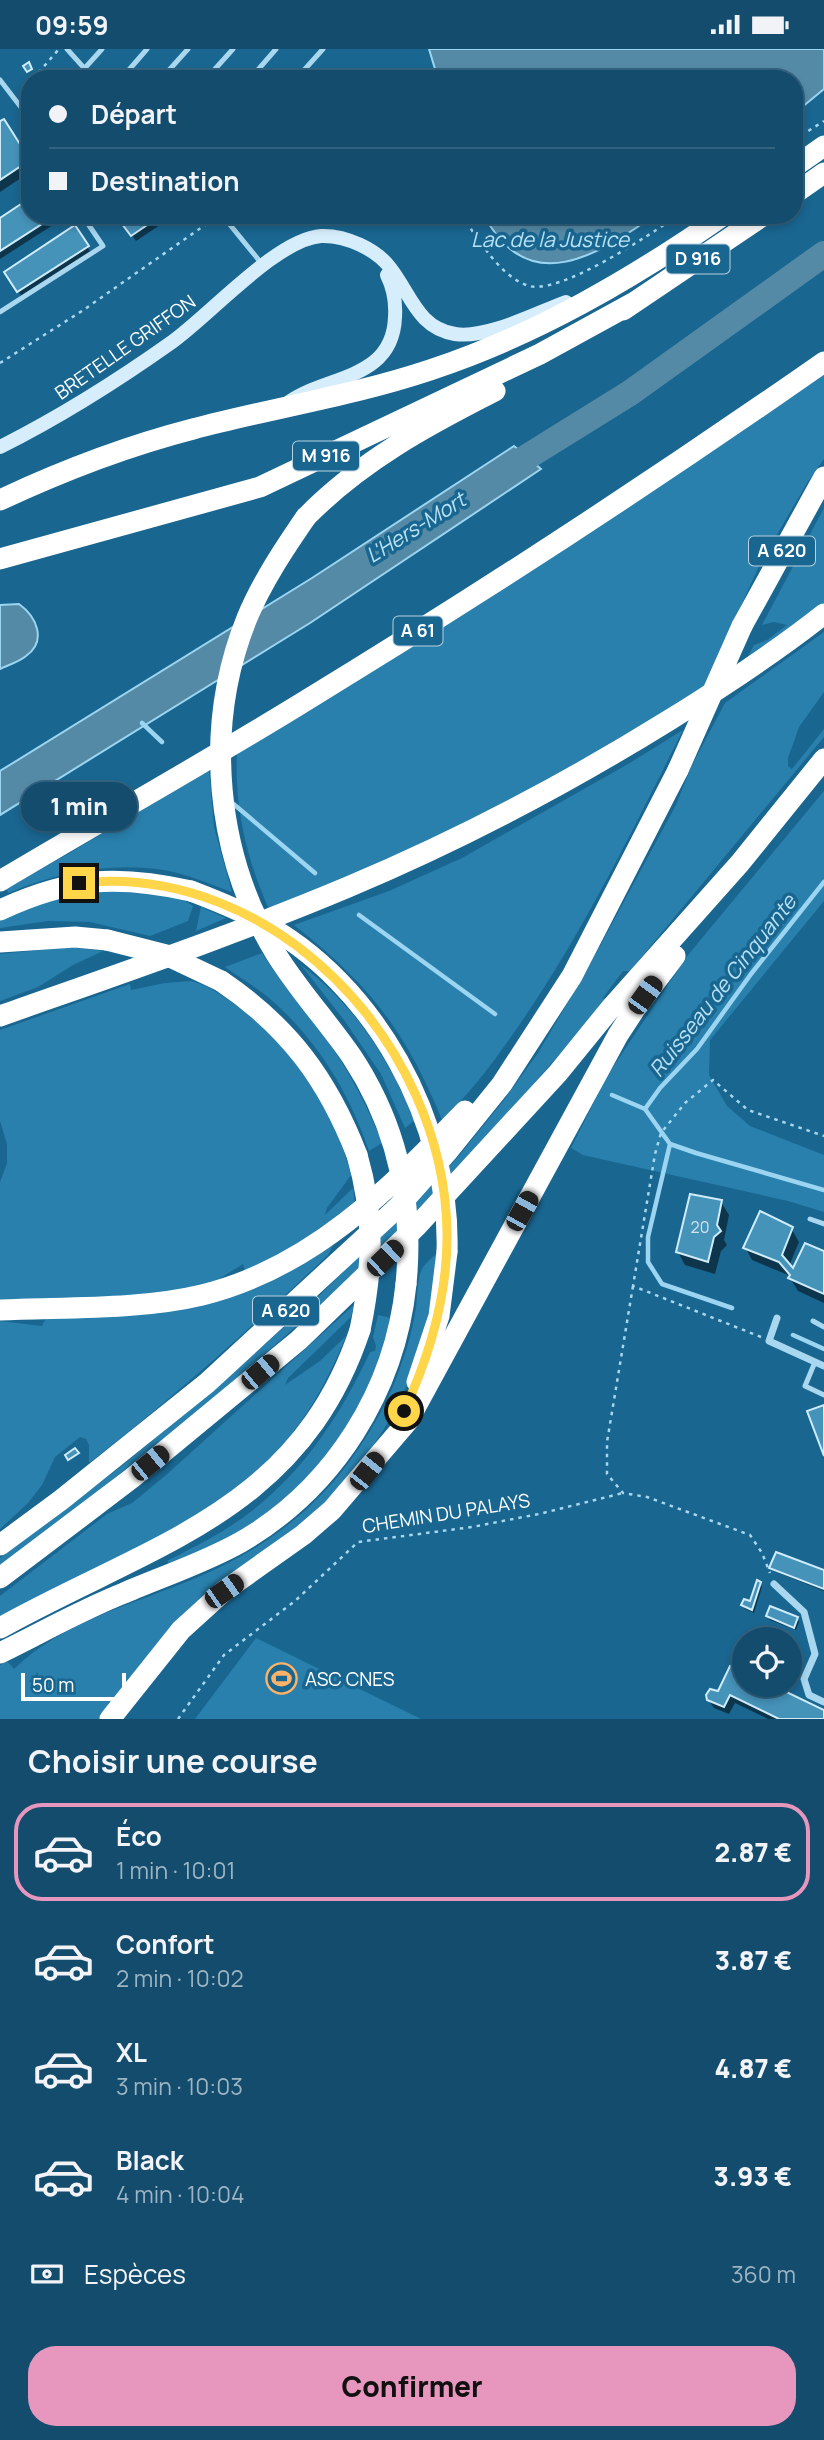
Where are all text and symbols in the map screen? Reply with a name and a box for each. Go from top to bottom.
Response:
text: 09:59 [35,7,109,43]
text: Départ [91,96,177,132]
text: Destination [91,163,240,199]
water label: Lac de la Justice [471,225,631,253]
road number: D 916 [666,245,730,273]
street label: BRETELLE GRIFFON [49,289,201,405]
road number: M 916 [293,442,359,471]
water label: L'Hers-Mort [360,484,473,569]
road number: A 620 [749,537,815,565]
road number: A 61 [394,617,442,645]
callout: 1 min [21,781,137,831]
text: 1 min [50,790,108,822]
route end [63,867,95,899]
water label: Ruisseau de Cinquante [642,887,803,1082]
car [625,972,666,1018]
car [503,1188,542,1234]
house number: 20 [691,1216,709,1238]
car [363,1236,408,1280]
road number: A 620 [253,1296,319,1325]
car [238,1350,283,1394]
route start [388,1395,420,1427]
car [128,1442,173,1484]
car [346,1448,389,1494]
street label: CHEMIN DU PALAYS [360,1487,532,1539]
car [201,1570,248,1612]
map controls [732,1627,802,1697]
button: locate [732,1627,802,1697]
sports icon: ASC CNES [265,1662,299,1696]
place label: ASC CNES [305,1666,395,1692]
scale bar [21,1670,126,1702]
text: 50 m [32,1672,74,1698]
text: Choisir une course [28,1739,318,1783]
text: Éco [116,1818,162,1854]
icon: car [32,1821,95,1884]
text: 2.87 € [714,1834,792,1870]
text: 1 min · 10:01 [116,1854,235,1886]
text: Confort [116,1926,215,1962]
icon: car [32,1929,95,1992]
text: 3.87 € [715,1942,792,1978]
text: 2 min · 10:02 [116,1962,244,1994]
text: XL [116,2034,147,2070]
icon: car [32,2037,95,2100]
text: 4.87 € [715,2050,792,2086]
text: 3 min · 10:03 [116,2070,243,2102]
text: Black [116,2142,184,2178]
icon: car [32,2145,95,2208]
text: 3.93 € [714,2158,792,2194]
text: 4 min · 10:04 [116,2178,245,2210]
icon: cash [28,2255,66,2293]
text: Espèces [84,2256,186,2292]
text: 360 m [731,2258,796,2290]
button: Confirmer [28,2346,796,2426]

